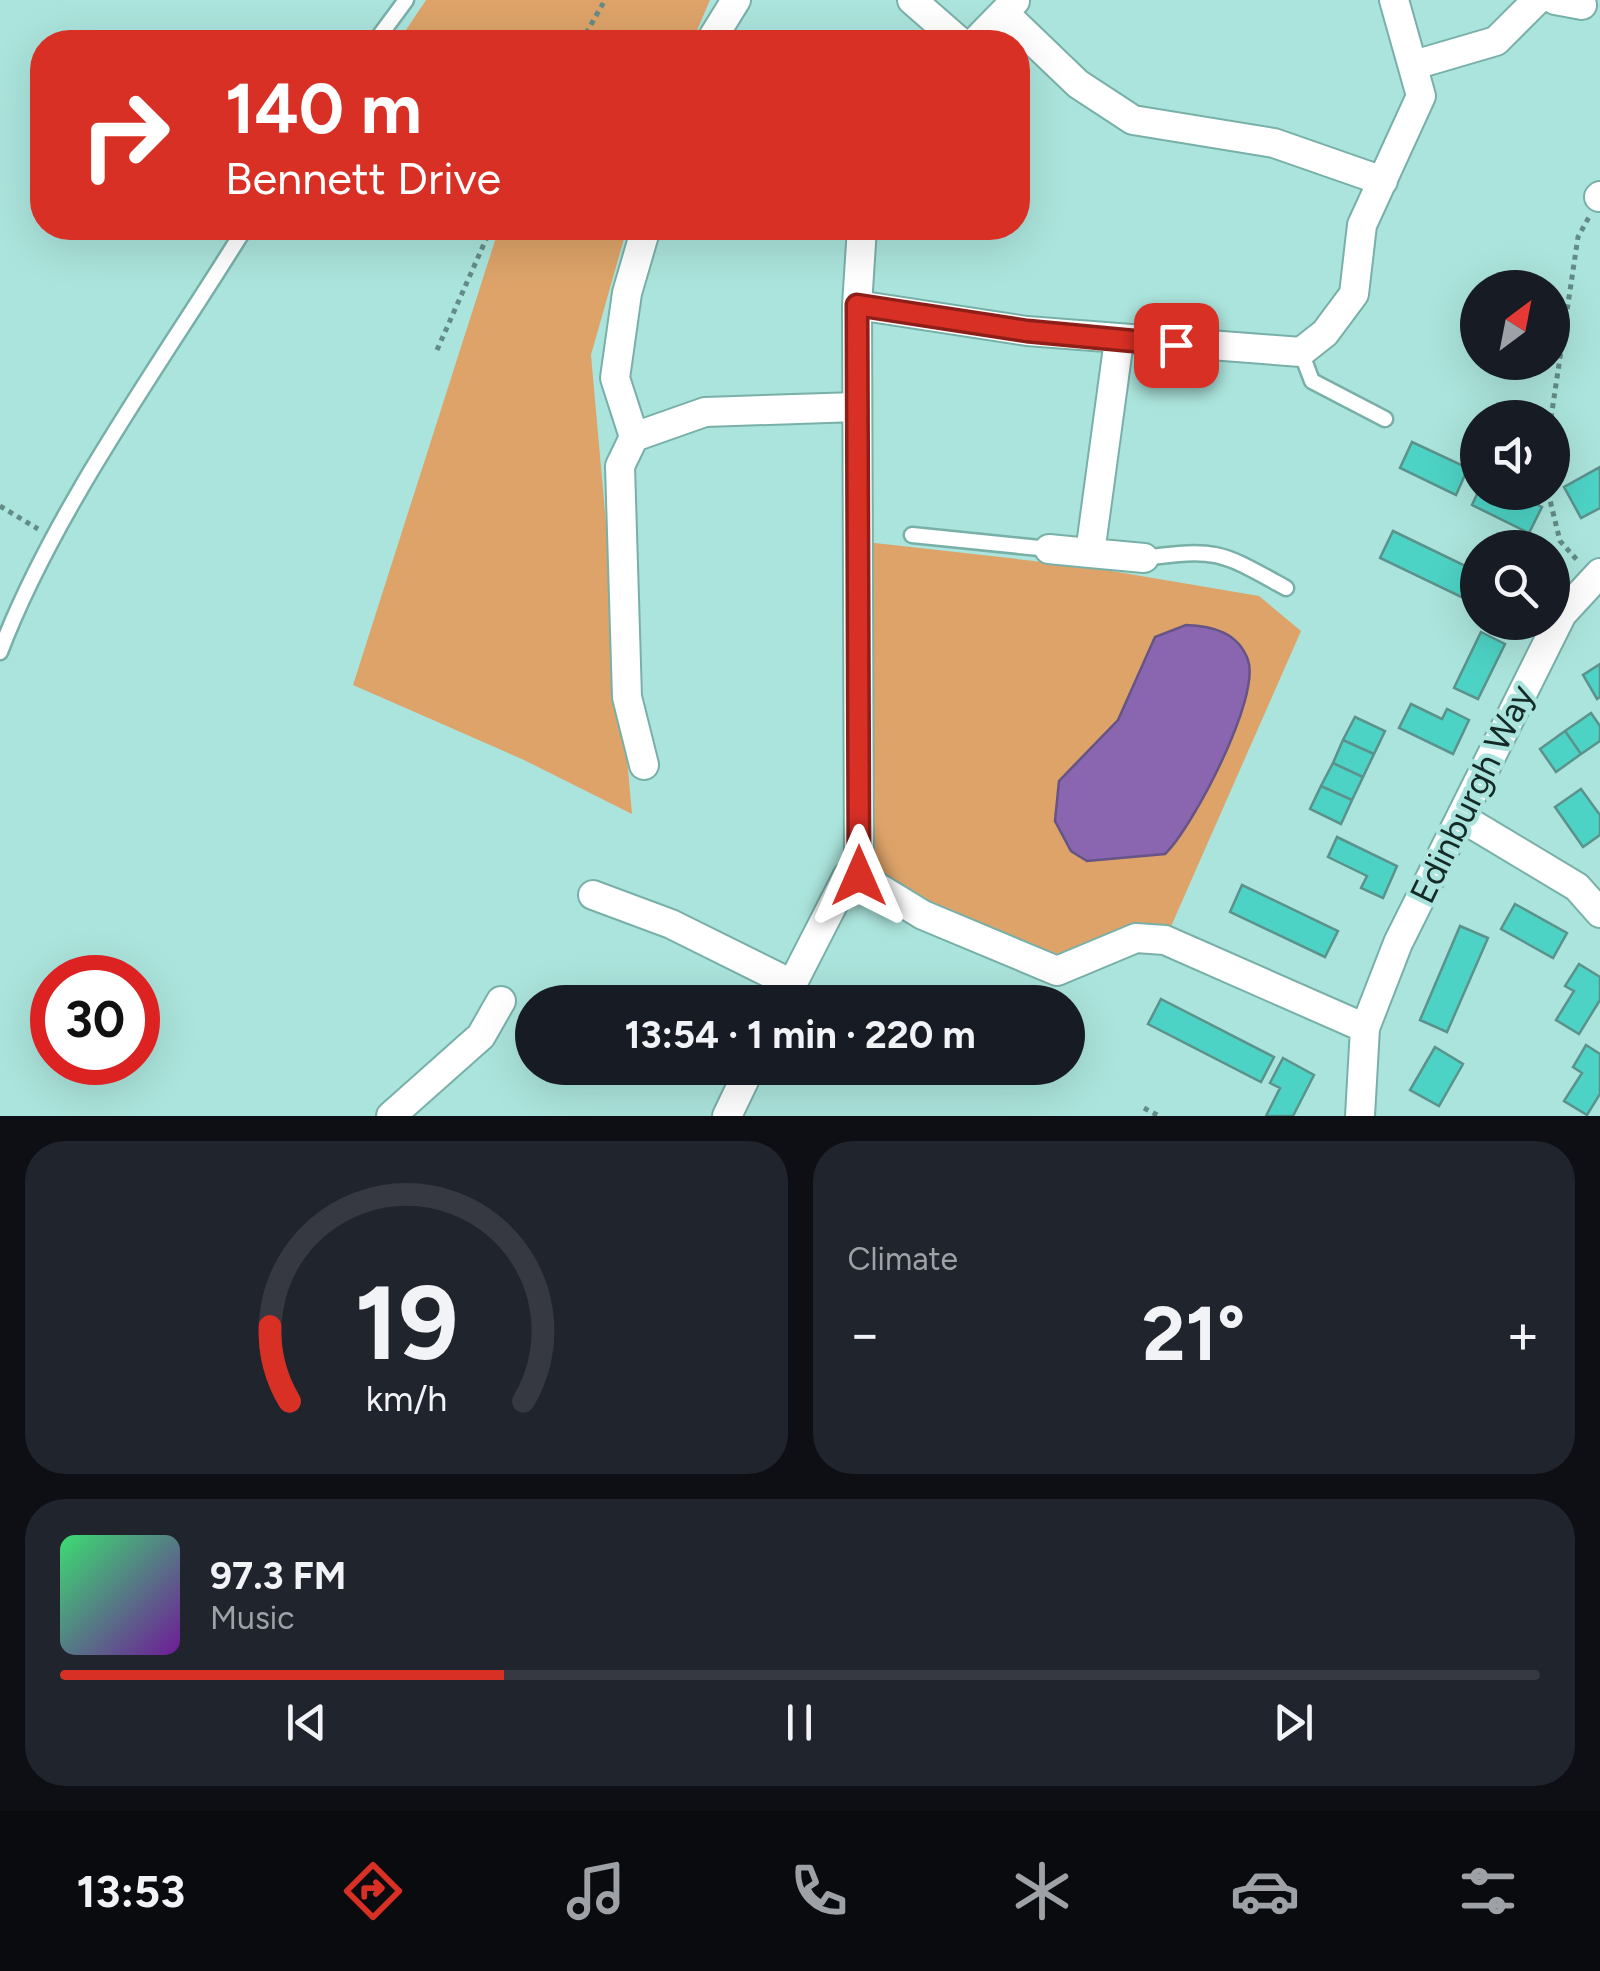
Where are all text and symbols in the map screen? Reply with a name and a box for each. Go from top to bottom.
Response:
text: 140 m [225,66,422,151]
icon: right [60,70,190,200]
text: Bennett Drive [225,151,501,205]
north arrow [1460,270,1570,380]
map controls [1460,270,1570,640]
pin [1134,303,1219,388]
icon: arrive [1149,318,1204,373]
button: sound [1460,400,1570,510]
button: search [1460,530,1570,640]
street label: Edinburgh Way [1401,677,1543,910]
position arrow [807,824,911,928]
speed limit sign: 30 [30,955,160,1085]
text: 13:54 · 1 min · 220 m [624,1012,976,1058]
text: Climate [848,1240,958,1278]
text: 19 [354,1260,458,1385]
text: 21° [1142,1289,1245,1379]
text: − [848,1301,882,1367]
text: + [1506,1301,1540,1367]
text: km/h [365,1377,447,1420]
text: 97.3 FM [210,1553,346,1599]
text: Music [210,1599,295,1637]
icon: previous [279,1695,334,1750]
icon: pause [772,1695,827,1750]
icon: next [1266,1695,1321,1750]
icon: directions [338,1856,408,1926]
icon: music [561,1856,631,1926]
icon: phone [784,1856,854,1926]
icon: climate [1007,1856,1077,1926]
icon: car [1230,1856,1300,1926]
icon: filters [1453,1856,1523,1926]
text: 13:53 [77,1864,185,1918]

